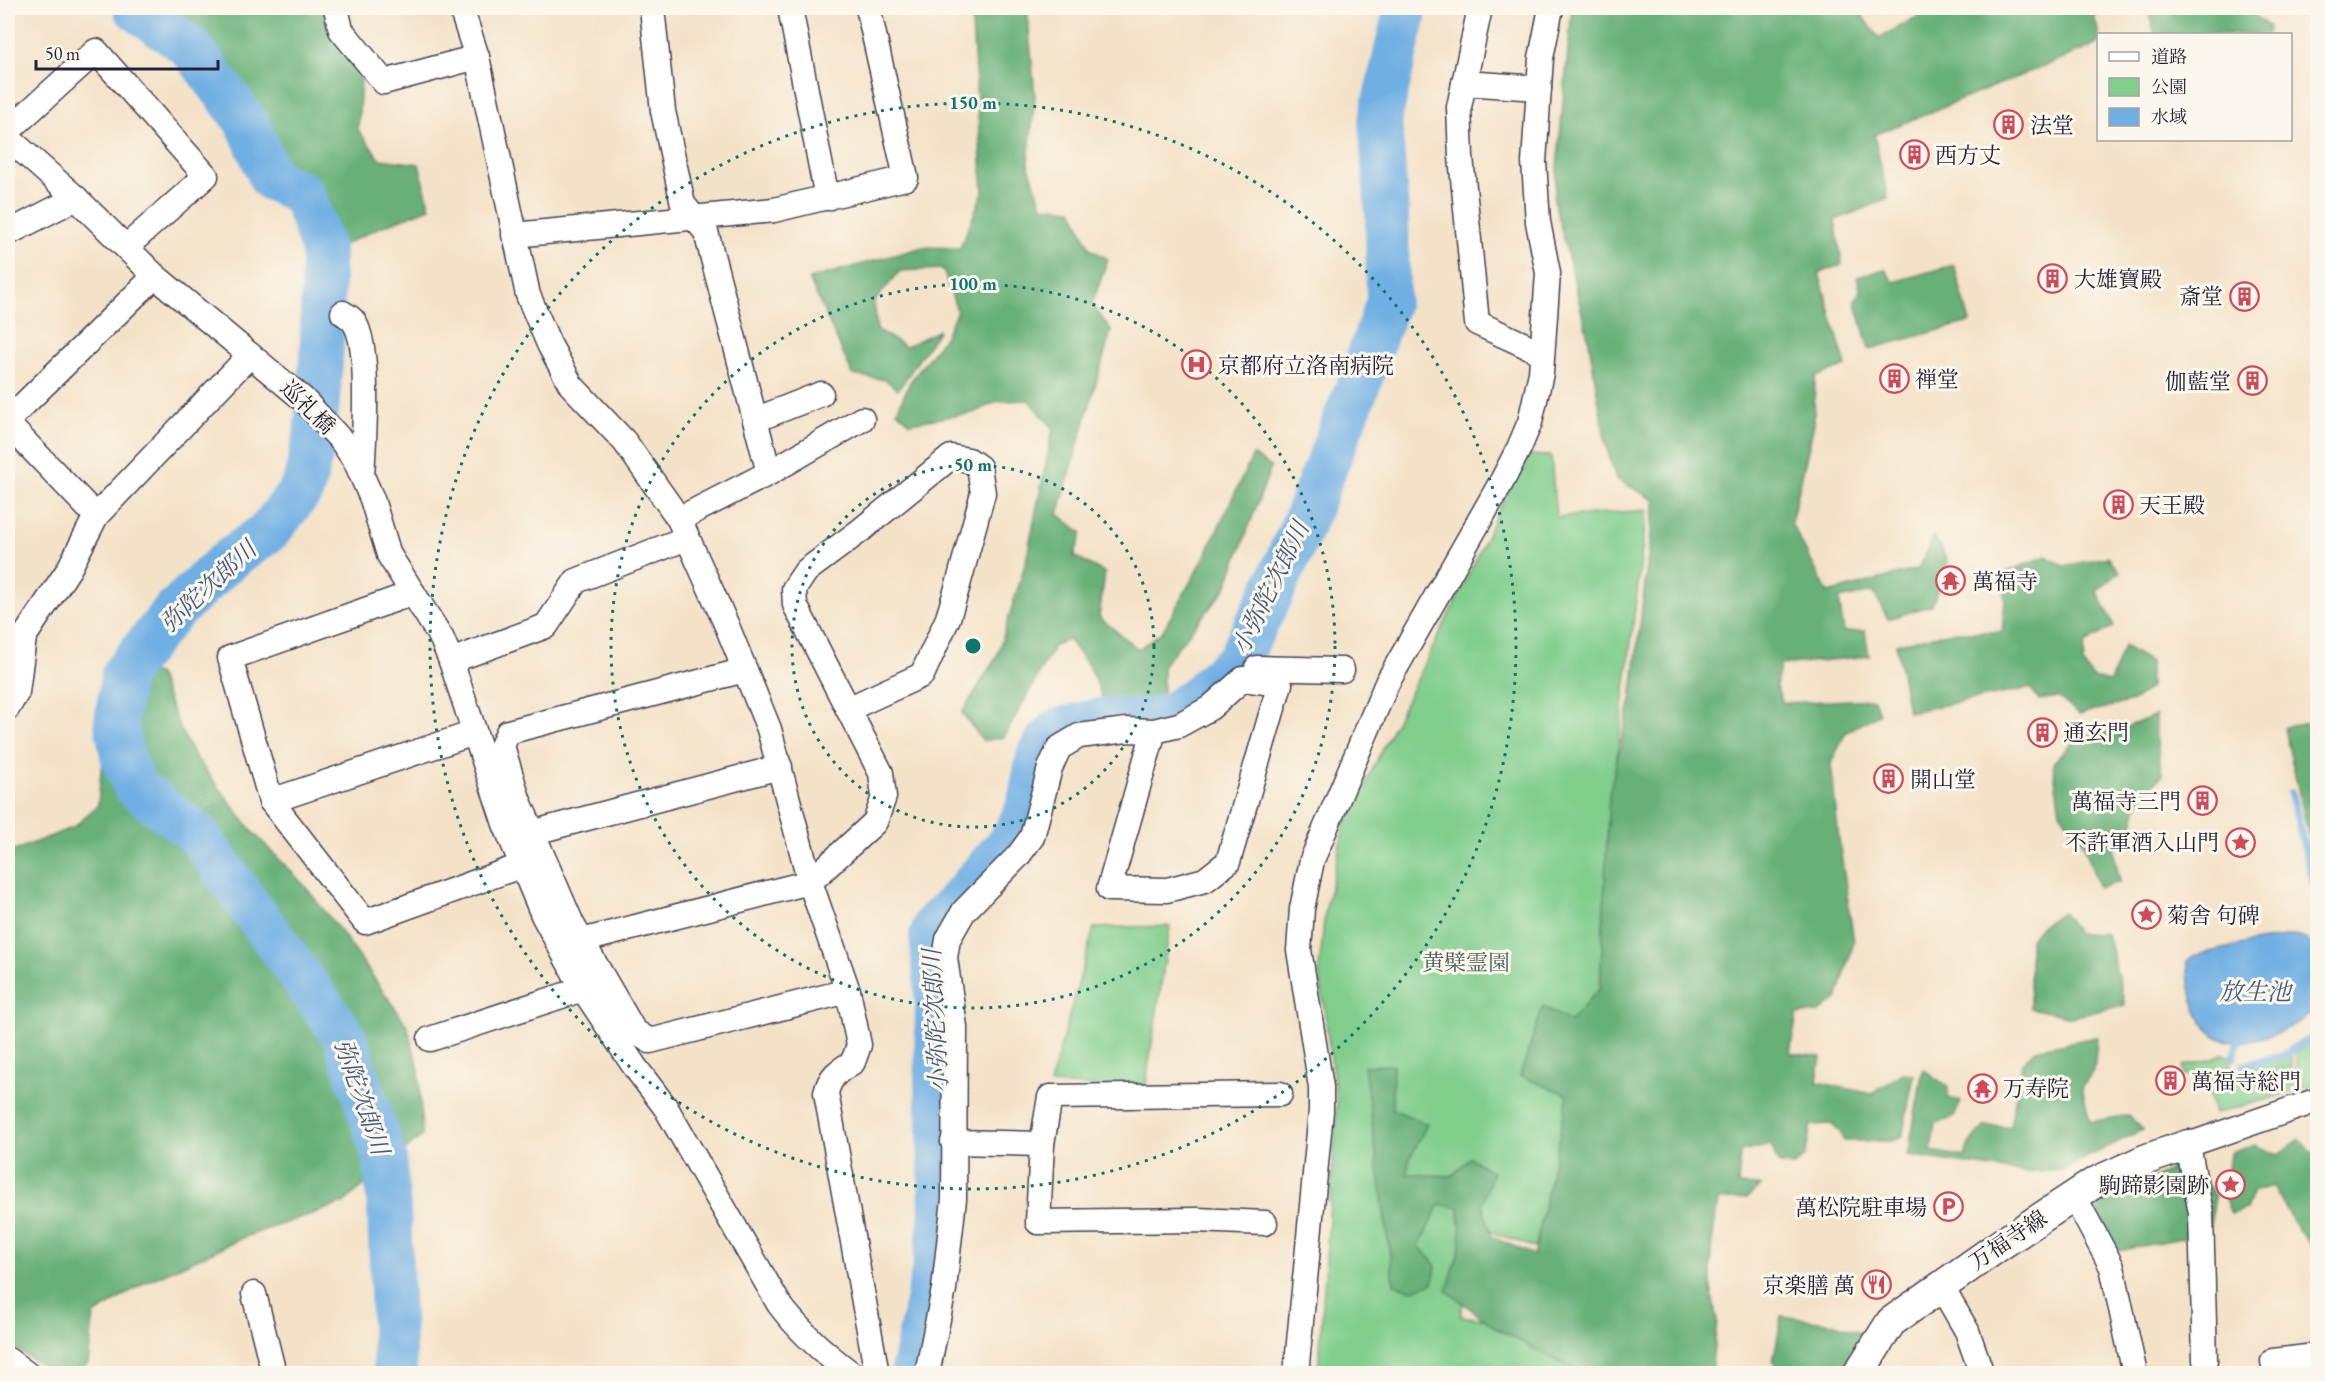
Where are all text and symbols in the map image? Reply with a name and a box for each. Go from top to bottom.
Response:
scale bar [36,33,218,71]
legend [2097,33,2292,141]
text: 50 m [45,42,80,65]
text: 道路 [2151,45,2187,68]
text: 公園 [2151,75,2187,98]
text: 150 m [949,91,997,114]
text: 水域 [2151,105,2187,128]
building icon: 法堂 [1993,109,2025,141]
place label: 法堂 [2030,111,2074,140]
building icon: 西方丈 [1898,139,1930,171]
place label: 西方丈 [1935,141,2001,170]
building icon: 大雄寶殿 [2037,263,2069,295]
place label: 大雄寶殿 [2074,265,2162,294]
text: 100 m [949,272,997,295]
building icon: 斎堂 [2228,280,2260,312]
place label: 斎堂 [2179,282,2223,311]
hospital icon: 京都府立洛南病院 [1181,349,1213,381]
place label: 京都府立洛南病院 [1218,351,1394,380]
building icon: 禅堂 [1878,363,1910,395]
place label: 禅堂 [1915,365,1959,394]
building icon: 伽藍堂 [2236,365,2268,397]
place label: 伽藍堂 [2165,367,2231,396]
street label: 巡礼橋 [274,373,342,441]
text: 50 m [954,453,992,476]
building icon: 天王殿 [2102,489,2134,521]
place label: 天王殿 [2139,491,2205,520]
water label: 小弥陀次郎川 [1225,514,1317,660]
water label: 弥陀次郎川 [154,532,265,638]
temple icon: 萬福寺 [1935,565,1967,597]
place label: 萬福寺 [1972,567,2038,596]
centre of rings [963,636,983,656]
building icon: 通玄門 [2026,716,2058,748]
place label: 通玄門 [2063,718,2129,747]
building icon: 開山堂 [1873,763,1905,795]
place label: 開山堂 [1910,765,1976,794]
building icon: 萬福寺三門 [2186,785,2218,817]
place label: 萬福寺三門 [2071,787,2181,816]
place icon: 不許軍酒入山門 [2224,826,2256,858]
place label: 不許軍酒入山門 [2065,828,2219,857]
place icon: 菊舎 句碑 [2130,899,2162,931]
place label: 菊舎 句碑 [2167,901,2259,930]
water label: 小弥陀次郎川 [916,945,954,1094]
park label: 黄檗霊園 [1422,948,1510,977]
water label: 放生池 [2219,976,2294,1007]
water label: 弥陀次郎川 [328,1035,397,1162]
building icon: 萬福寺総門 [2154,1065,2186,1097]
place label: 萬福寺総門 [2191,1067,2301,1096]
temple icon: 万寿院 [1966,1072,1998,1104]
place label: 万寿院 [2003,1074,2069,1103]
place icon: 駒蹄影園跡 [2214,1169,2246,1201]
place label: 駒蹄影園跡 [2099,1171,2209,1200]
parking icon: 萬松院駐車場 [1932,1191,1964,1223]
place label: 萬松院駐車場 [1795,1193,1927,1222]
street label: 万福寺線 [1963,1203,2053,1277]
restaurant icon: 京楽膳 萬 [1860,1269,1892,1301]
place label: 京楽膳 萬 [1763,1271,1855,1300]

